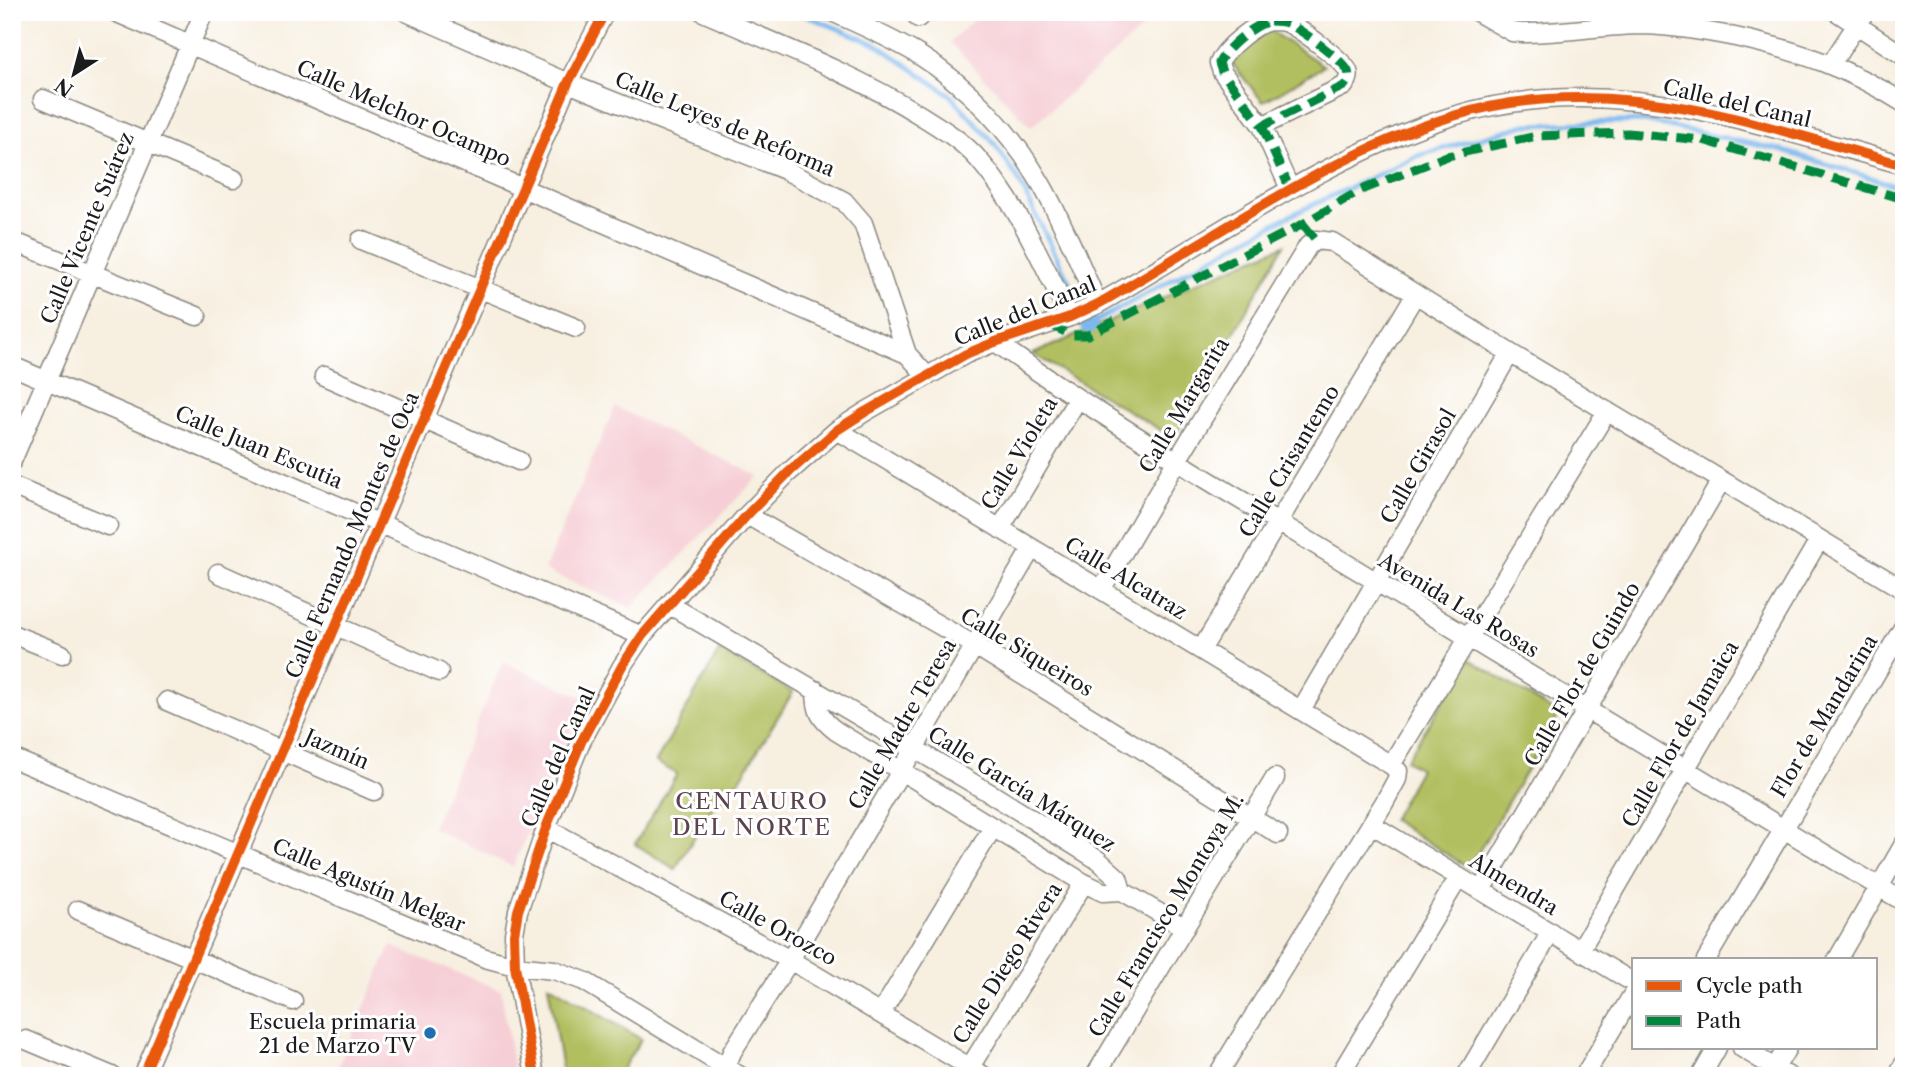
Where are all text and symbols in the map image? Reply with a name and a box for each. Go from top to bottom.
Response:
north arrow [38,38,108,108]
street label: Calle Melchor Ocampo [293,54,515,172]
street label: Calle Leyes de Reforma [611,66,840,182]
text: N [51,73,78,102]
street label: Calle del Canal [1661,74,1813,132]
street label: Calle Vicente Suárez [35,128,139,328]
street label: Calle del Canal [950,271,1100,351]
street label: Calle Margarita [1134,332,1235,477]
street label: Calle Crisantemo [1234,380,1344,542]
street label: Calle Fernando Montes de Oca [280,387,424,682]
street label: Calle Violeta [976,391,1063,514]
street label: Calle Juan Escutia [171,400,347,494]
street label: Calle Girasol [1375,404,1461,528]
street label: Calle Alcatraz [1060,532,1192,624]
street label: Avenida Las Rosas [1373,547,1544,663]
street label: Calle Flor de Guindo [1519,577,1645,771]
street label: Calle Siqueiros [956,603,1098,701]
street label: Flor de Mandarina [1766,629,1883,802]
street label: Calle Madre Teresa [843,633,962,814]
street label: Calle Flor de Jamaica [1616,635,1744,832]
street label: Calle del Canal [516,683,600,831]
street label: Calle García Márquez [924,721,1120,857]
street label: Jazmín [298,722,373,774]
district label: CENTAURO DEL NORTE [672,787,832,841]
street label: Calle Francisco Montoya M. [1083,788,1249,1042]
street label: Calle Agustín Melgar [269,833,469,937]
street label: Almendra [1464,847,1564,921]
street label: Calle Diego Rivera [947,877,1067,1048]
street label: Calle Orozco [715,885,841,971]
legend [1632,958,1878,1050]
text: Cycle path [1696,973,1803,998]
text: Path [1696,1008,1741,1033]
place label: Escuela primaria 21 de Marzo TV [249,1009,417,1058]
marker: Escuela primaria 21 de Marzo TV [422,1025,438,1041]

